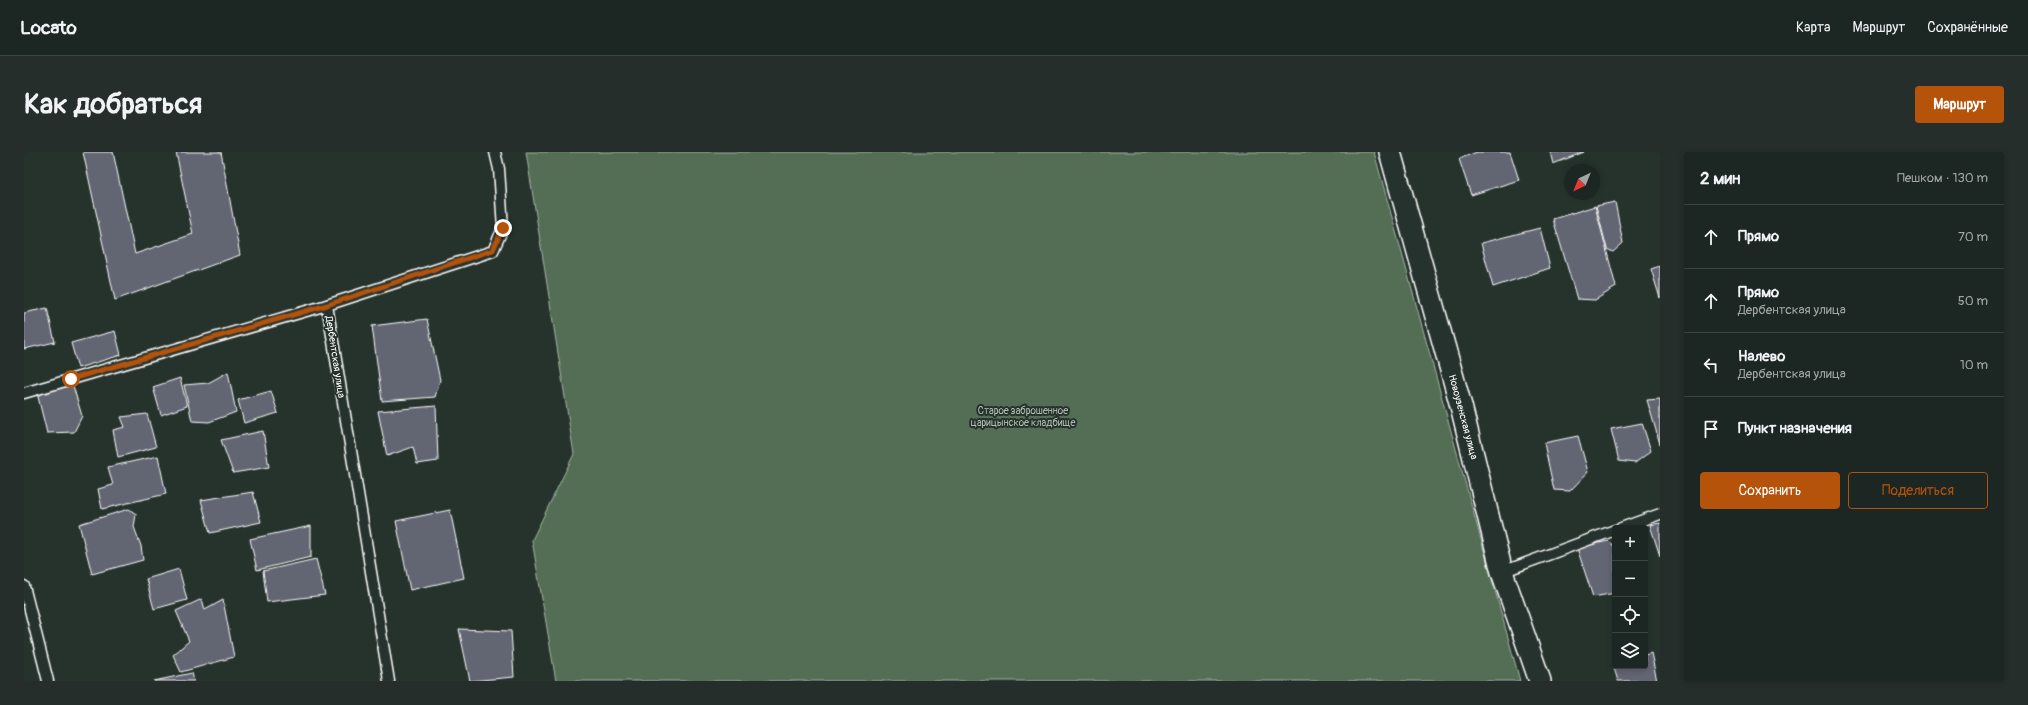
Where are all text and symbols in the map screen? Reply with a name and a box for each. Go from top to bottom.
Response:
text: Locato [20,16,77,40]
text: Карта [1796,19,1831,36]
text: Маршрут [1853,19,1905,36]
text: Сохранённые [1927,19,2008,36]
button: Маршрут [1915,86,2004,123]
text: Как добраться [24,87,202,122]
north arrow [1564,164,1600,200]
text: 2 мин [1700,168,1740,189]
text: Пешком · 130 m [1897,170,1988,186]
route end [494,219,512,237]
icon: ahead [1700,226,1722,248]
text: Прямо [1738,227,1779,246]
text: 70 m [1958,229,1988,245]
text: Прямо [1738,283,1779,302]
icon: ahead [1700,290,1722,312]
text: 50 m [1958,293,1988,309]
text: Дербентская улица [1738,302,1846,318]
street label: Дербентская улица [322,314,347,399]
text: Налево [1738,347,1785,366]
icon: left [1700,354,1722,376]
text: 10 m [1960,357,1988,373]
text: Дербентская улица [1738,366,1846,382]
route start [62,370,80,388]
street label: Новоузенская улица [1446,373,1480,461]
park label: Старое заброшенное царицынское кладбище [971,405,1075,429]
icon: arrive [1700,418,1722,440]
text: Пункт назначения [1738,419,1852,438]
button: Сохранить [1700,472,1840,509]
button: Поделиться [1848,472,1988,509]
map controls [1612,525,1648,669]
button: + [1612,525,1648,561]
button: − [1612,561,1648,597]
button: locate [1612,597,1648,633]
button: layers [1612,633,1648,669]

